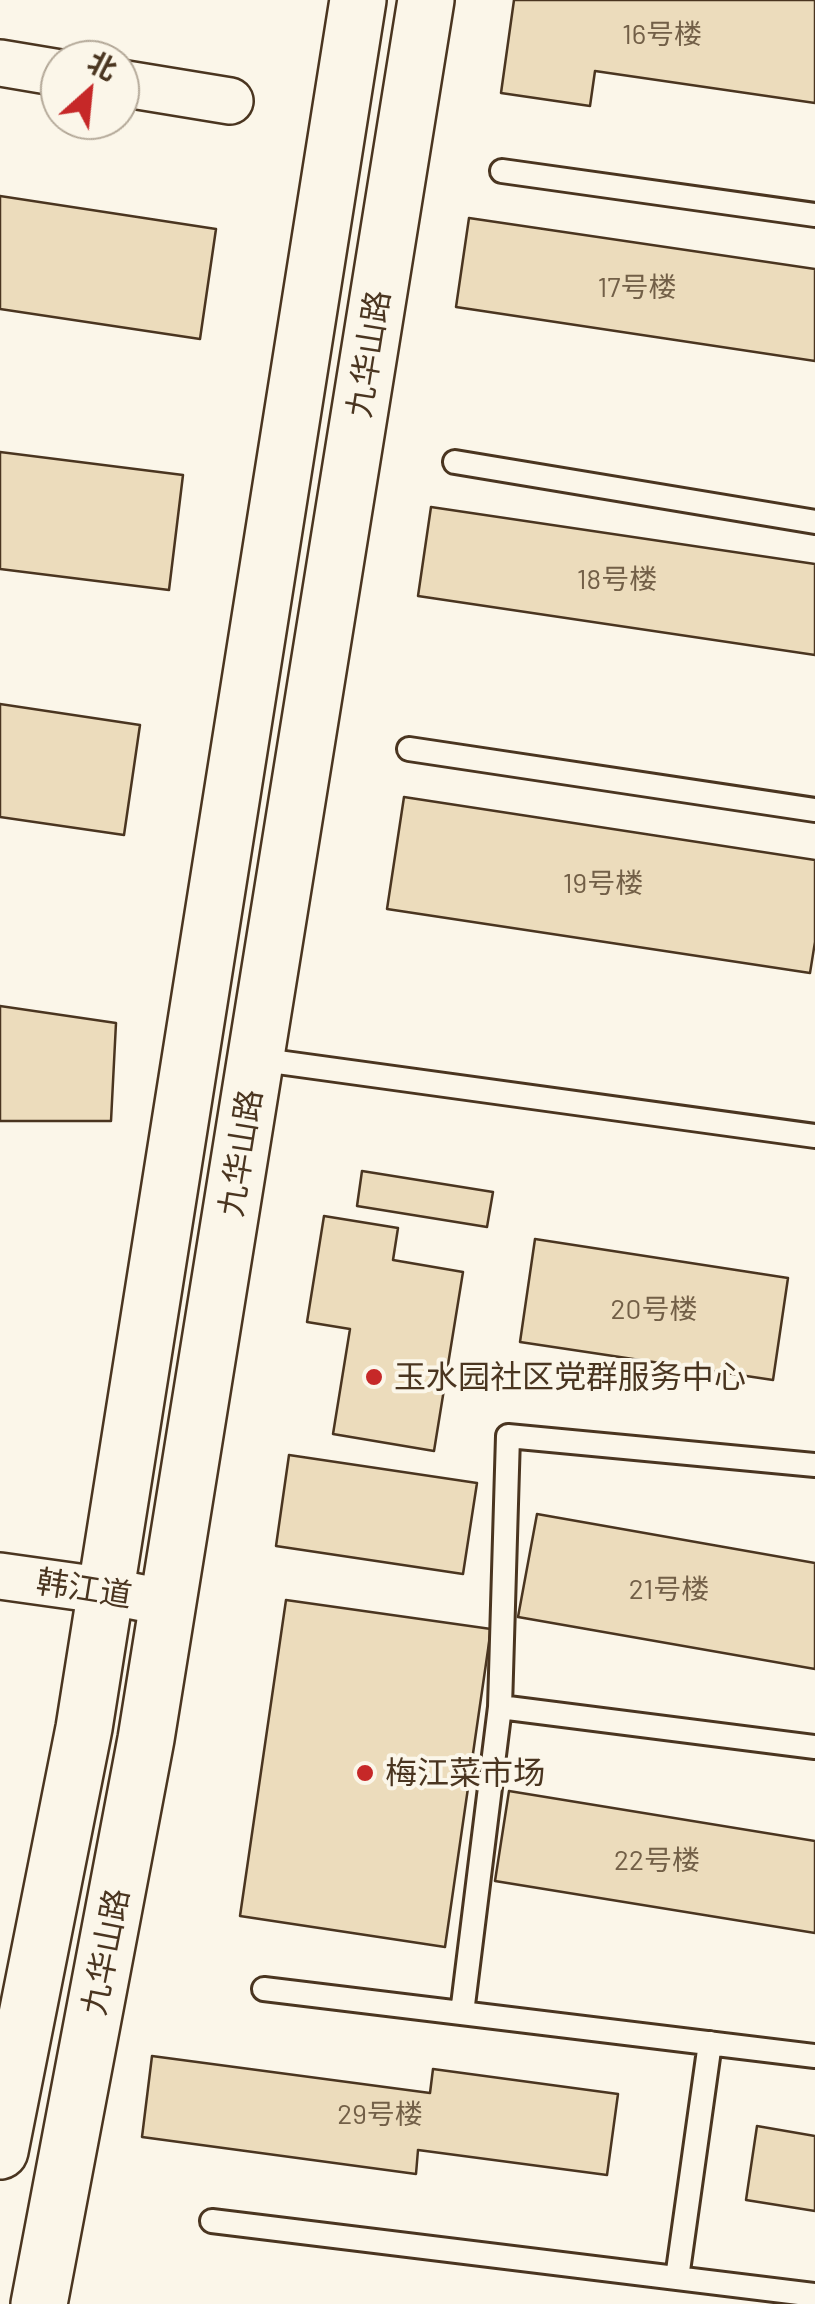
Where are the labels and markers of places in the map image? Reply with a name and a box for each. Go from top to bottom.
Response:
place label: 玉水园社区党群服务中心 [394,1358,746,1396]
marker: 玉水园社区党群服务中心 [363,1366,385,1388]
place label: 梅江菜市场 [385,1754,545,1792]
marker: 梅江菜市场 [354,1762,376,1784]

